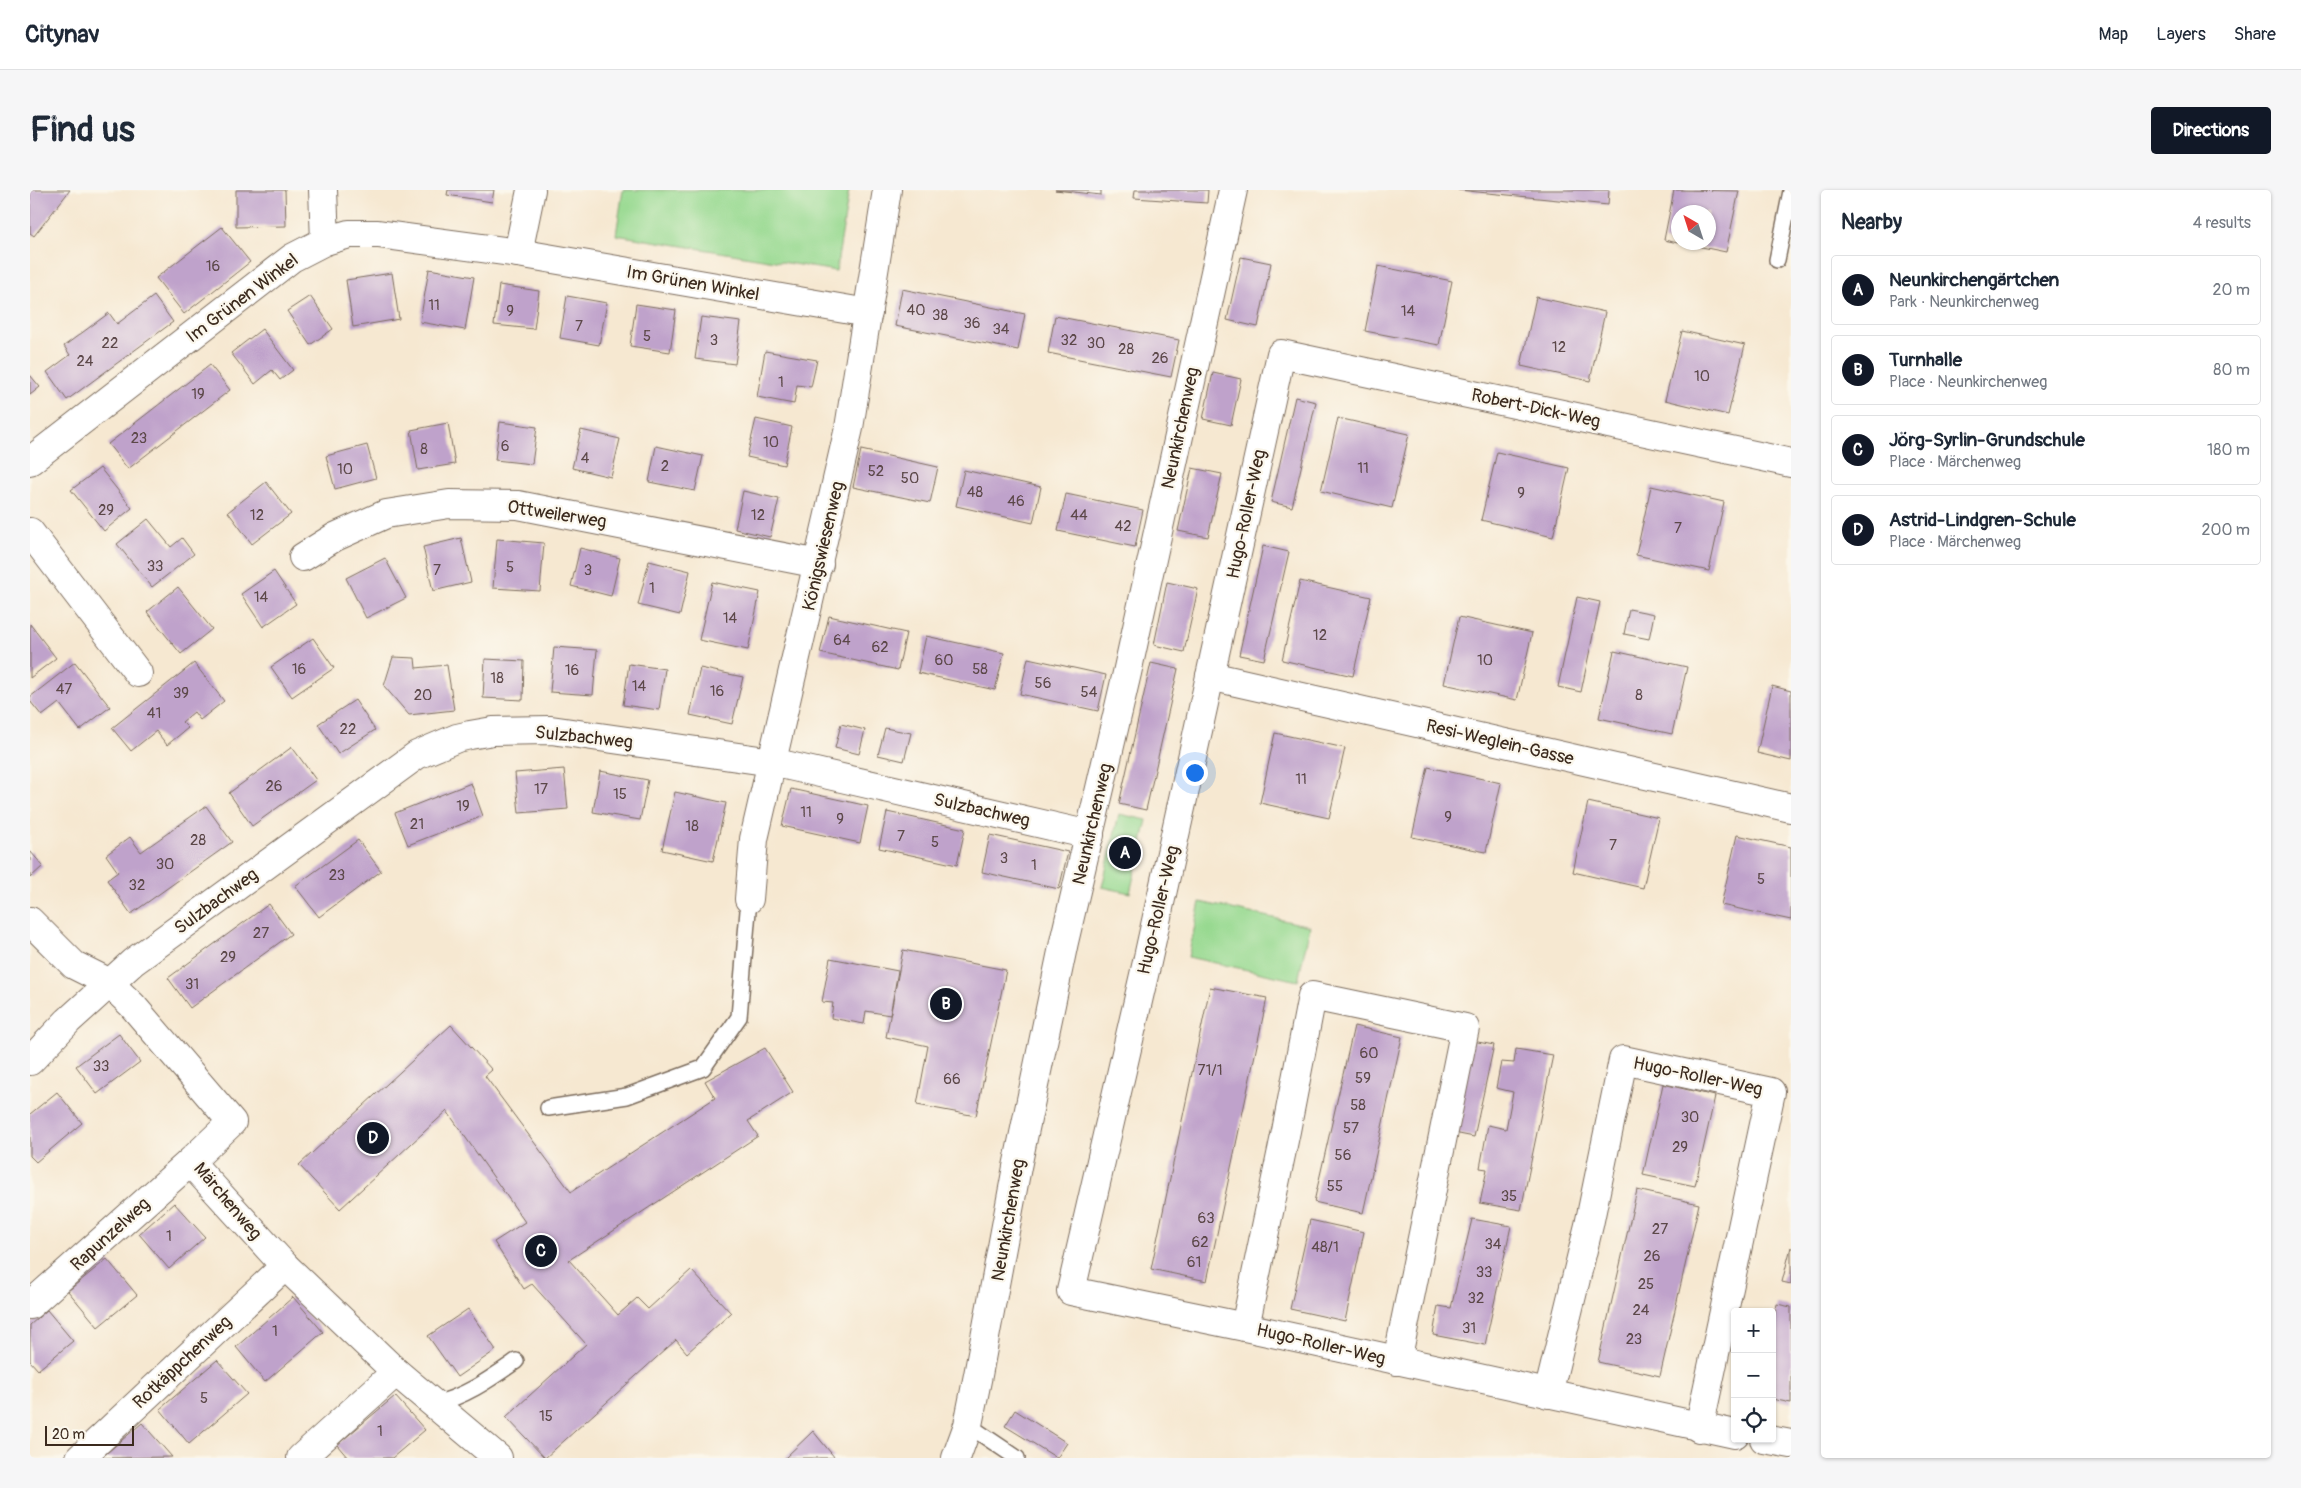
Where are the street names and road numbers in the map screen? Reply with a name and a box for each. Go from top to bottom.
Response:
street label: Im Grünen Winkel [182,249,303,348]
street label: Im Grünen Winkel [625,260,761,307]
street label: Neunkirchenweg [1156,365,1205,491]
street label: Robert-Dick-Weg [1469,384,1602,433]
street label: Hugo-Roller-Weg [1222,447,1271,581]
street label: Königswiesenweg [797,479,850,613]
street label: Ottweilerweg [506,495,608,534]
street label: Resi-Weglein-Gasse [1424,714,1576,771]
street label: Sulzbachweg [534,721,634,754]
street label: Neunkirchenweg [1067,761,1118,887]
street label: Sulzbachweg [932,788,1032,833]
street label: Hugo-Roller-Weg [1132,843,1185,977]
street label: Sulzbachweg [170,863,263,940]
street label: Hugo-Roller-Weg [1631,1052,1765,1101]
street label: Neunkirchenweg [986,1157,1031,1283]
street label: Märchenweg [188,1158,267,1245]
street label: Rapunzelweg [66,1193,155,1276]
street label: Rotkäppchenweg [128,1311,237,1414]
street label: Hugo-Roller-Weg [1254,1318,1388,1371]

